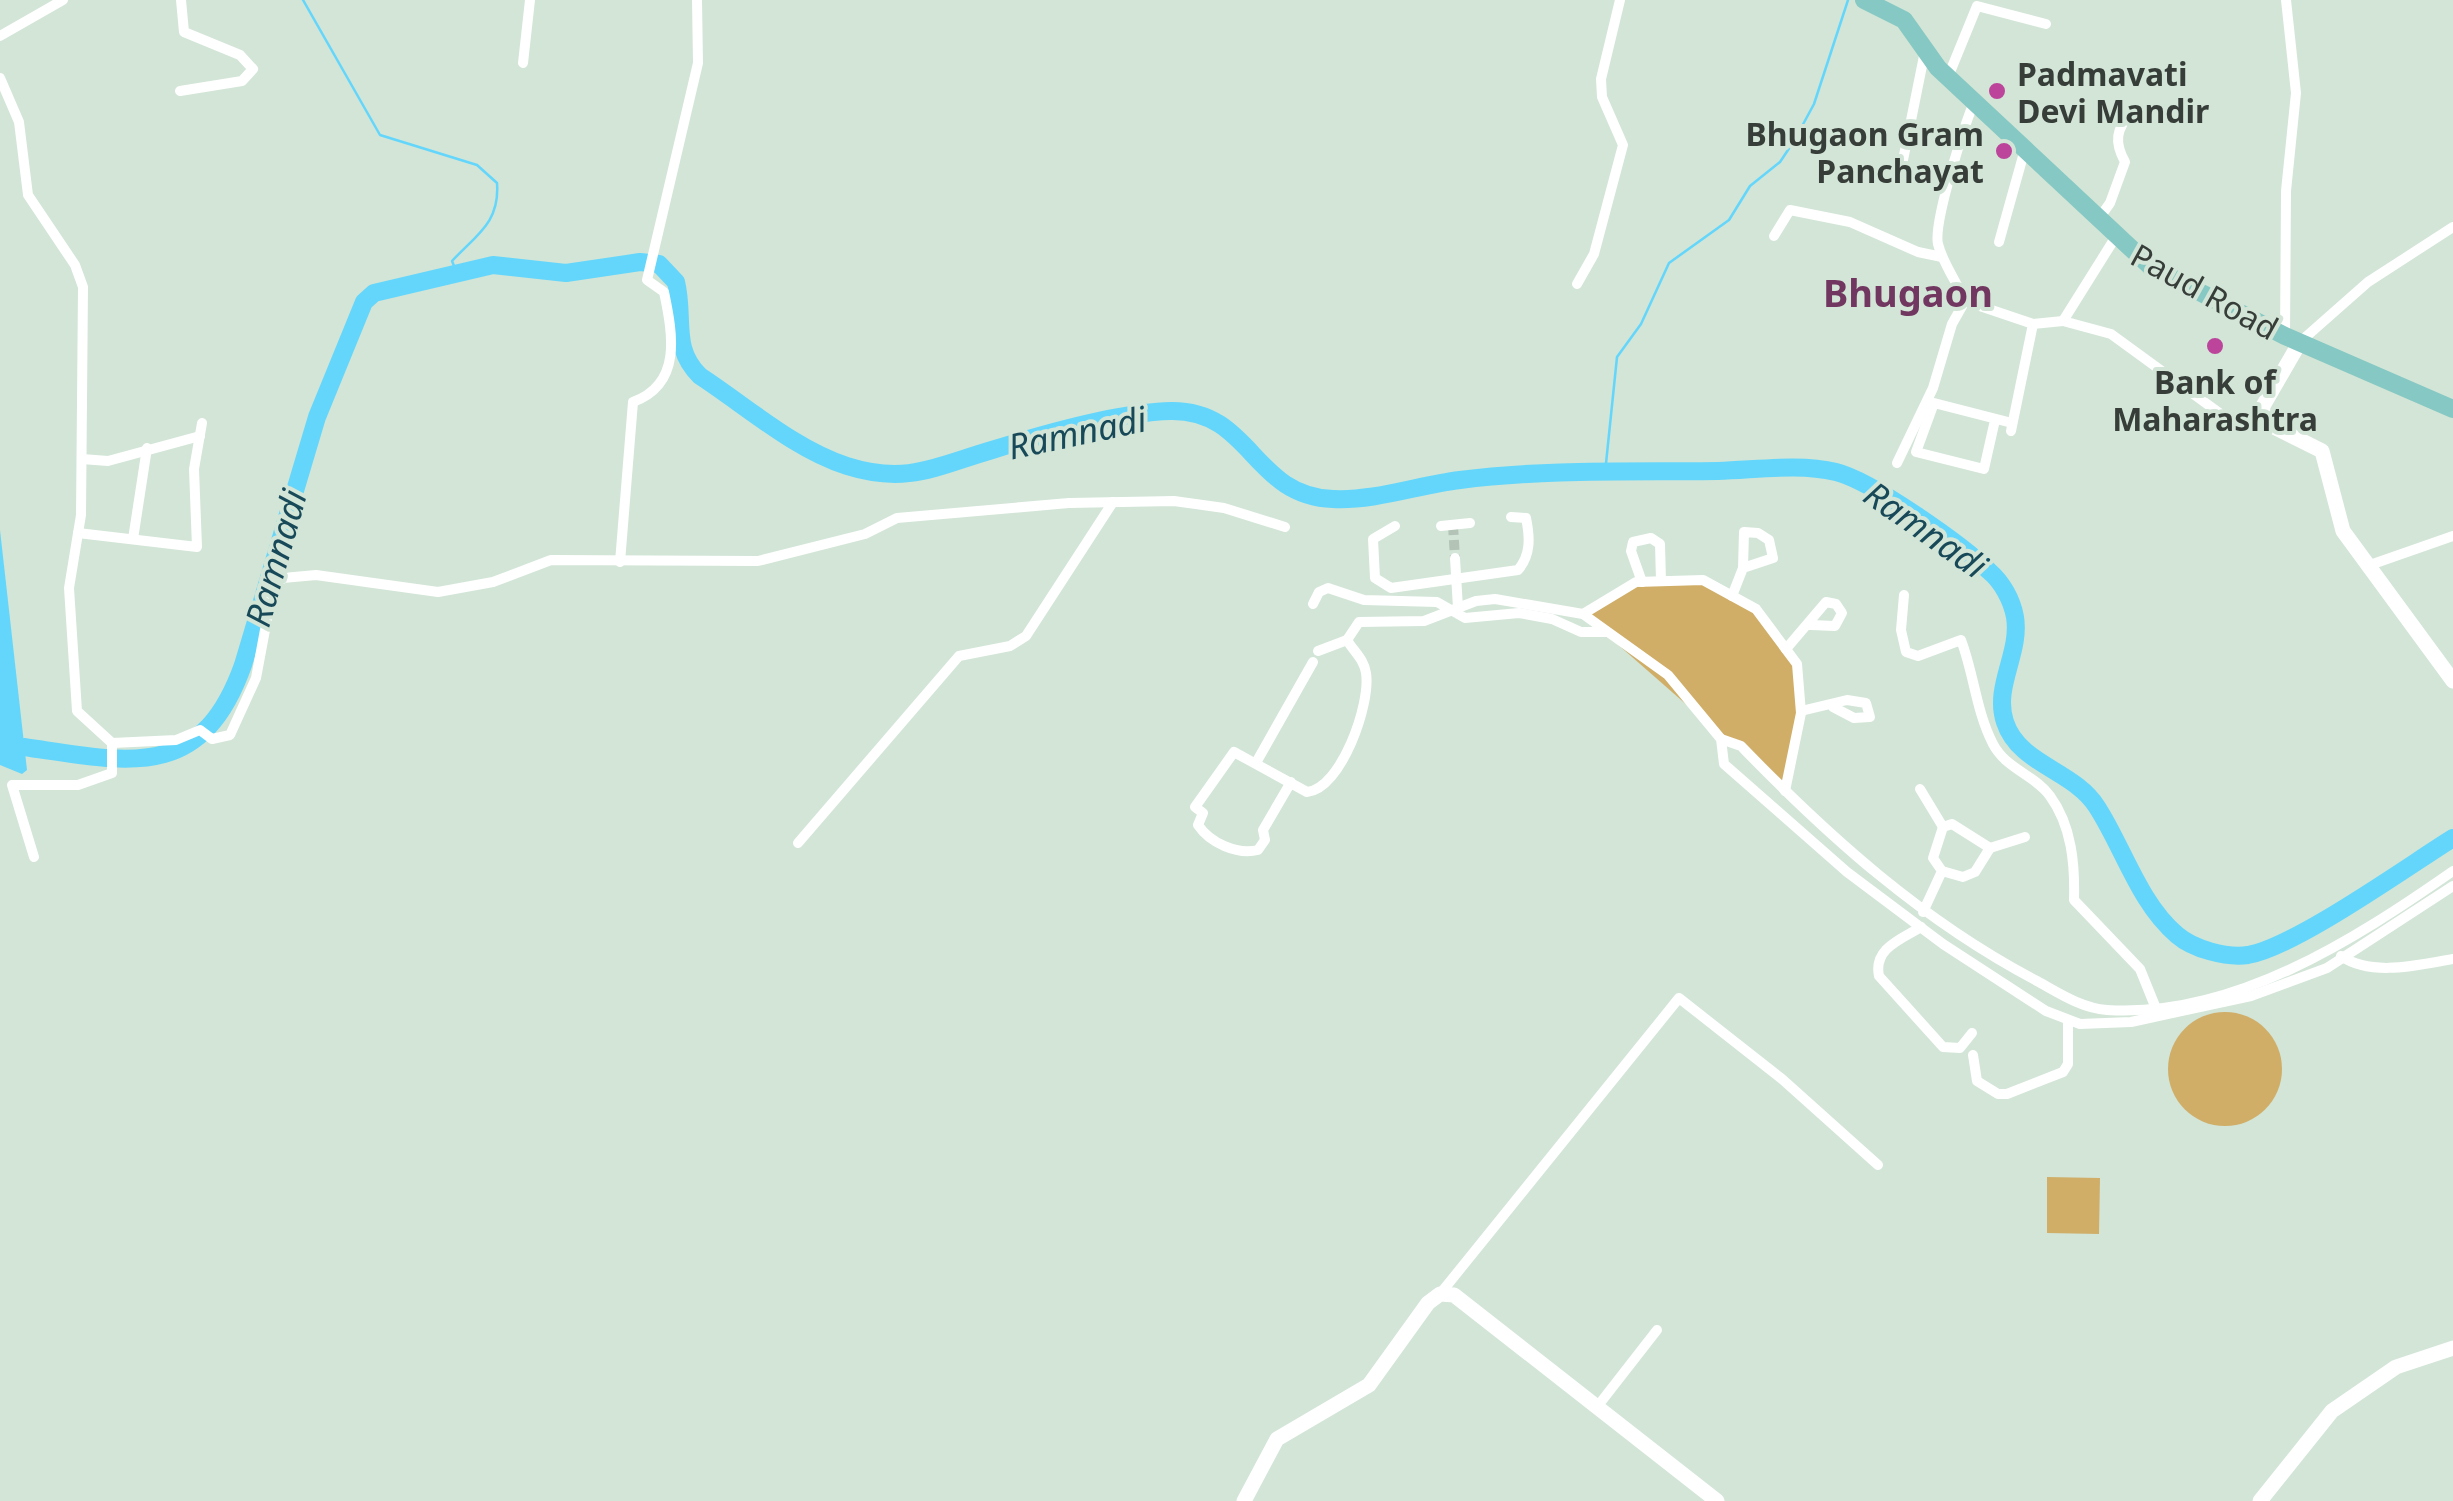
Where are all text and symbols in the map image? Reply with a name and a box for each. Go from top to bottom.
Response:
place label: Padmavati Devi Mandir [2017,52,2209,132]
marker: Padmavati Devi Mandir [1986,80,2008,102]
place label: Bhugaon Gram Panchayat [1745,112,1984,192]
marker: Bhugaon Gram Panchayat [1993,140,2015,162]
street label: Paud Road [2124,233,2286,349]
district label: Bhugaon [1823,266,1993,318]
marker: Bank of Maharashtra [2204,335,2226,357]
place label: Bank of Maharashtra [2112,360,2318,440]
water label: Ramnadi [1004,394,1151,470]
water label: Ramnadi [1855,470,1998,589]
water label: Ramnadi [233,483,317,632]

